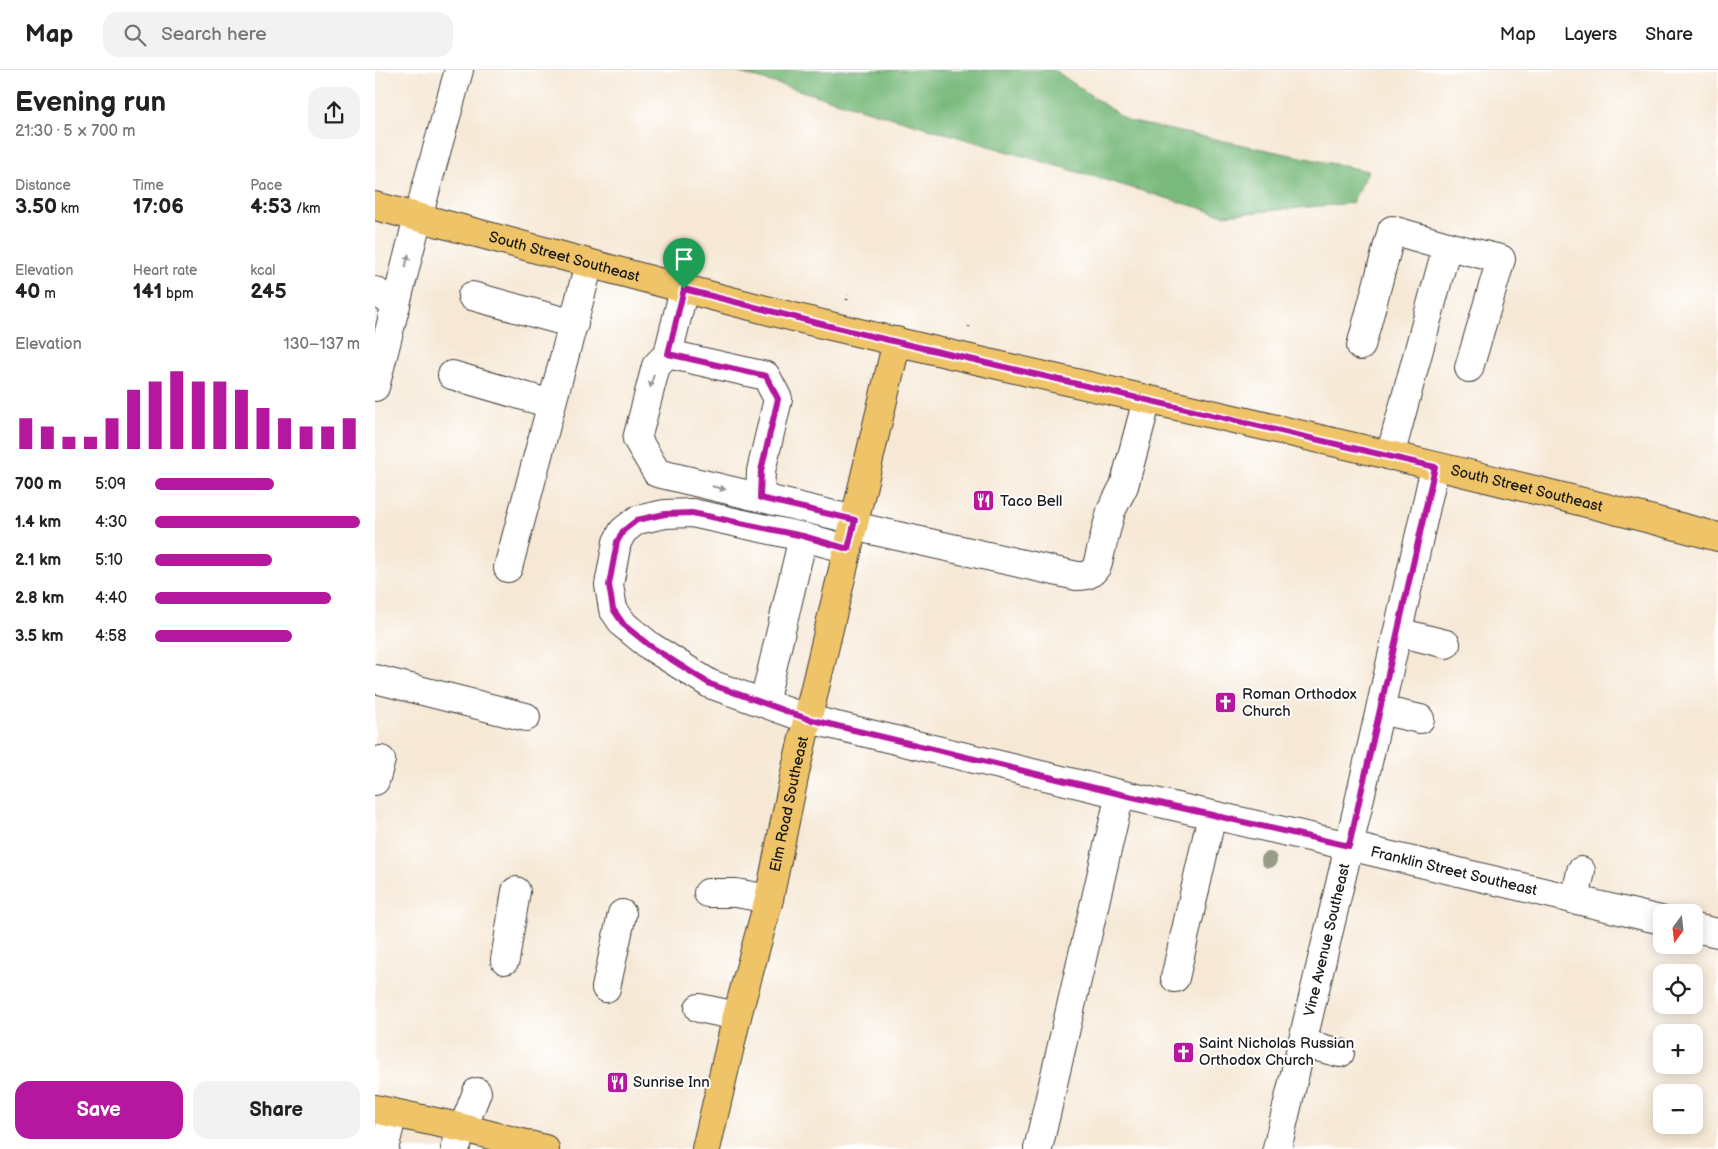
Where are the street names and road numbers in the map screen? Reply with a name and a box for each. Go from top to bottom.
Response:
street label: South Street Southeast [487,228,642,287]
street label: South Street Southeast [1449,461,1605,517]
street label: Elm Road Southeast [766,734,813,873]
street label: Franklin Street Southeast [1368,842,1539,900]
street label: Vine Avenue Southeast [1300,861,1355,1018]

